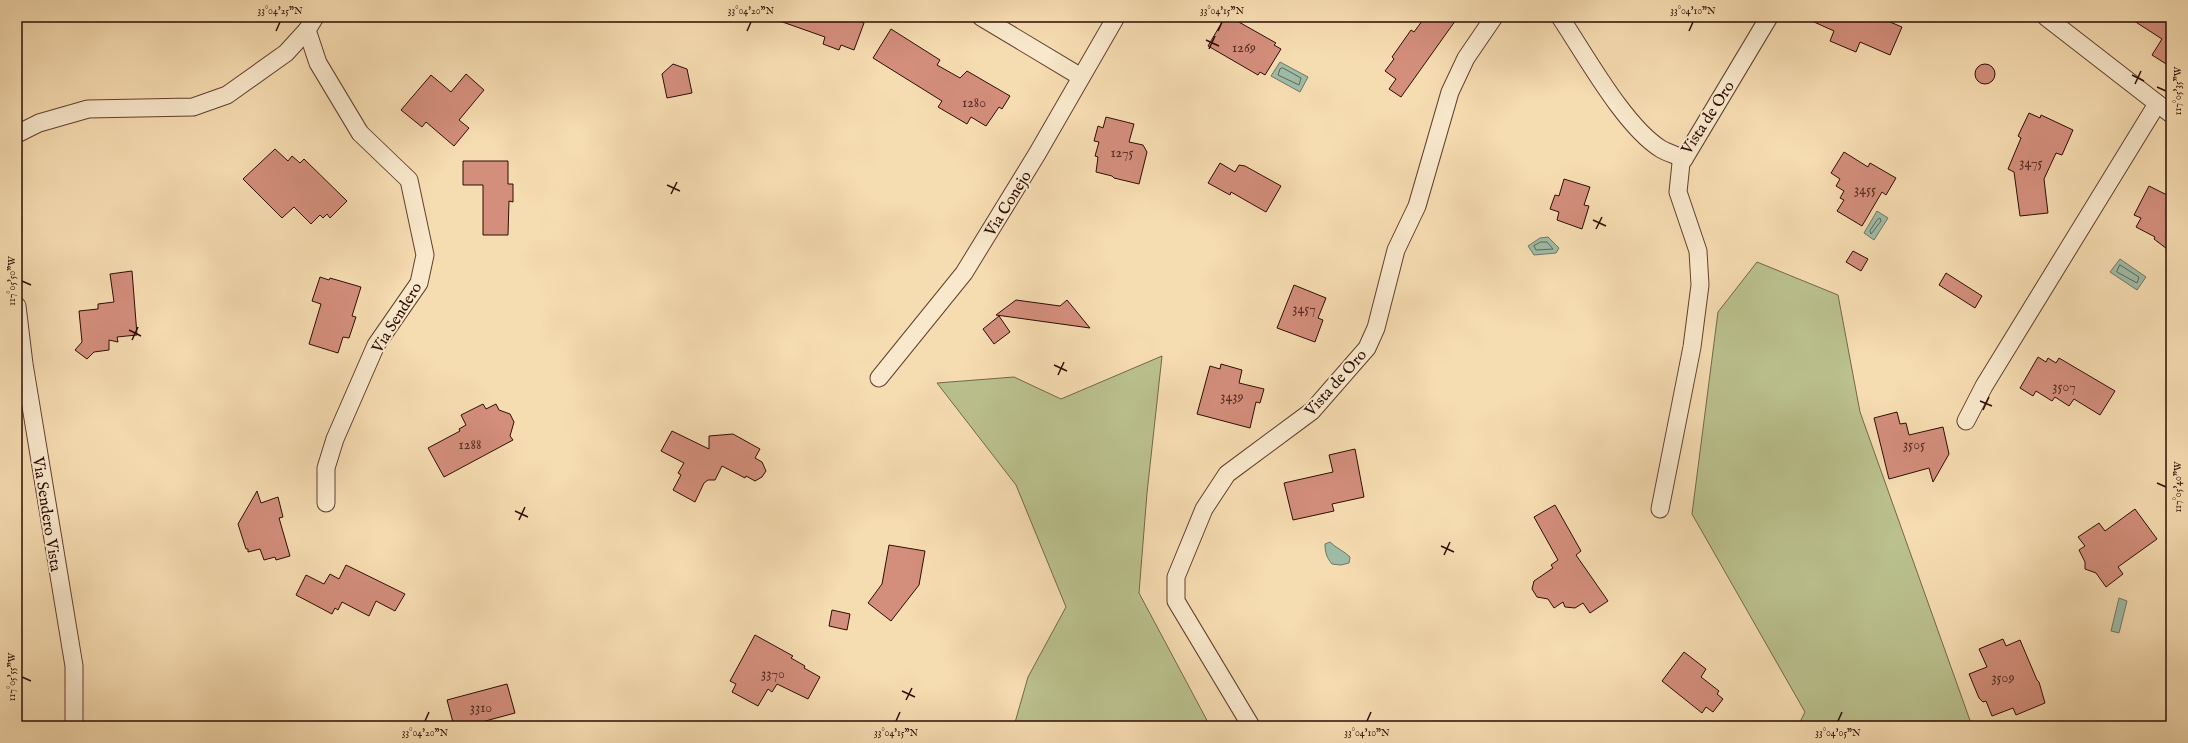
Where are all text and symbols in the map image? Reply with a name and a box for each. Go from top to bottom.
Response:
text: 33°04'25"N [257,5,303,18]
text: 33°04'20"N [728,5,775,18]
text: 33°04'15"N [1200,5,1244,18]
text: 33°04'10"N [1670,5,1716,18]
house number: 1269 [1232,39,1256,57]
text: 117°05'35"W [2172,66,2185,115]
street label: Vista de Oro [1677,77,1740,159]
house number: 1280 [962,94,986,112]
house number: 1275 [1110,144,1134,162]
house number: 3475 [2019,154,2043,172]
street label: Via Conejo [980,167,1037,241]
house number: 3455 [1854,181,1876,199]
text: 117°05'50"W [6,256,19,306]
street label: Via Sendero [368,279,427,358]
house number: 3457 [1292,300,1316,318]
street label: Vista de Oro [1300,345,1372,422]
house number: 3507 [2052,378,2076,396]
house number: 3439 [1220,388,1244,406]
house number: 1288 [459,436,481,454]
house number: 3505 [1903,436,1925,454]
street label: Via Sendero Vista [27,455,65,573]
text: 117°05'40"W [2172,461,2185,512]
text: 117°05'55"W [6,652,19,701]
house number: 3370 [761,665,785,683]
house number: 3509 [1991,669,2015,687]
house number: 3310 [470,699,492,717]
text: 33°04'20"N [402,727,449,740]
text: 33°04'15"N [874,727,918,740]
text: 33°04'10"N [1344,727,1390,740]
text: 33°04'05"N [1815,727,1861,740]

